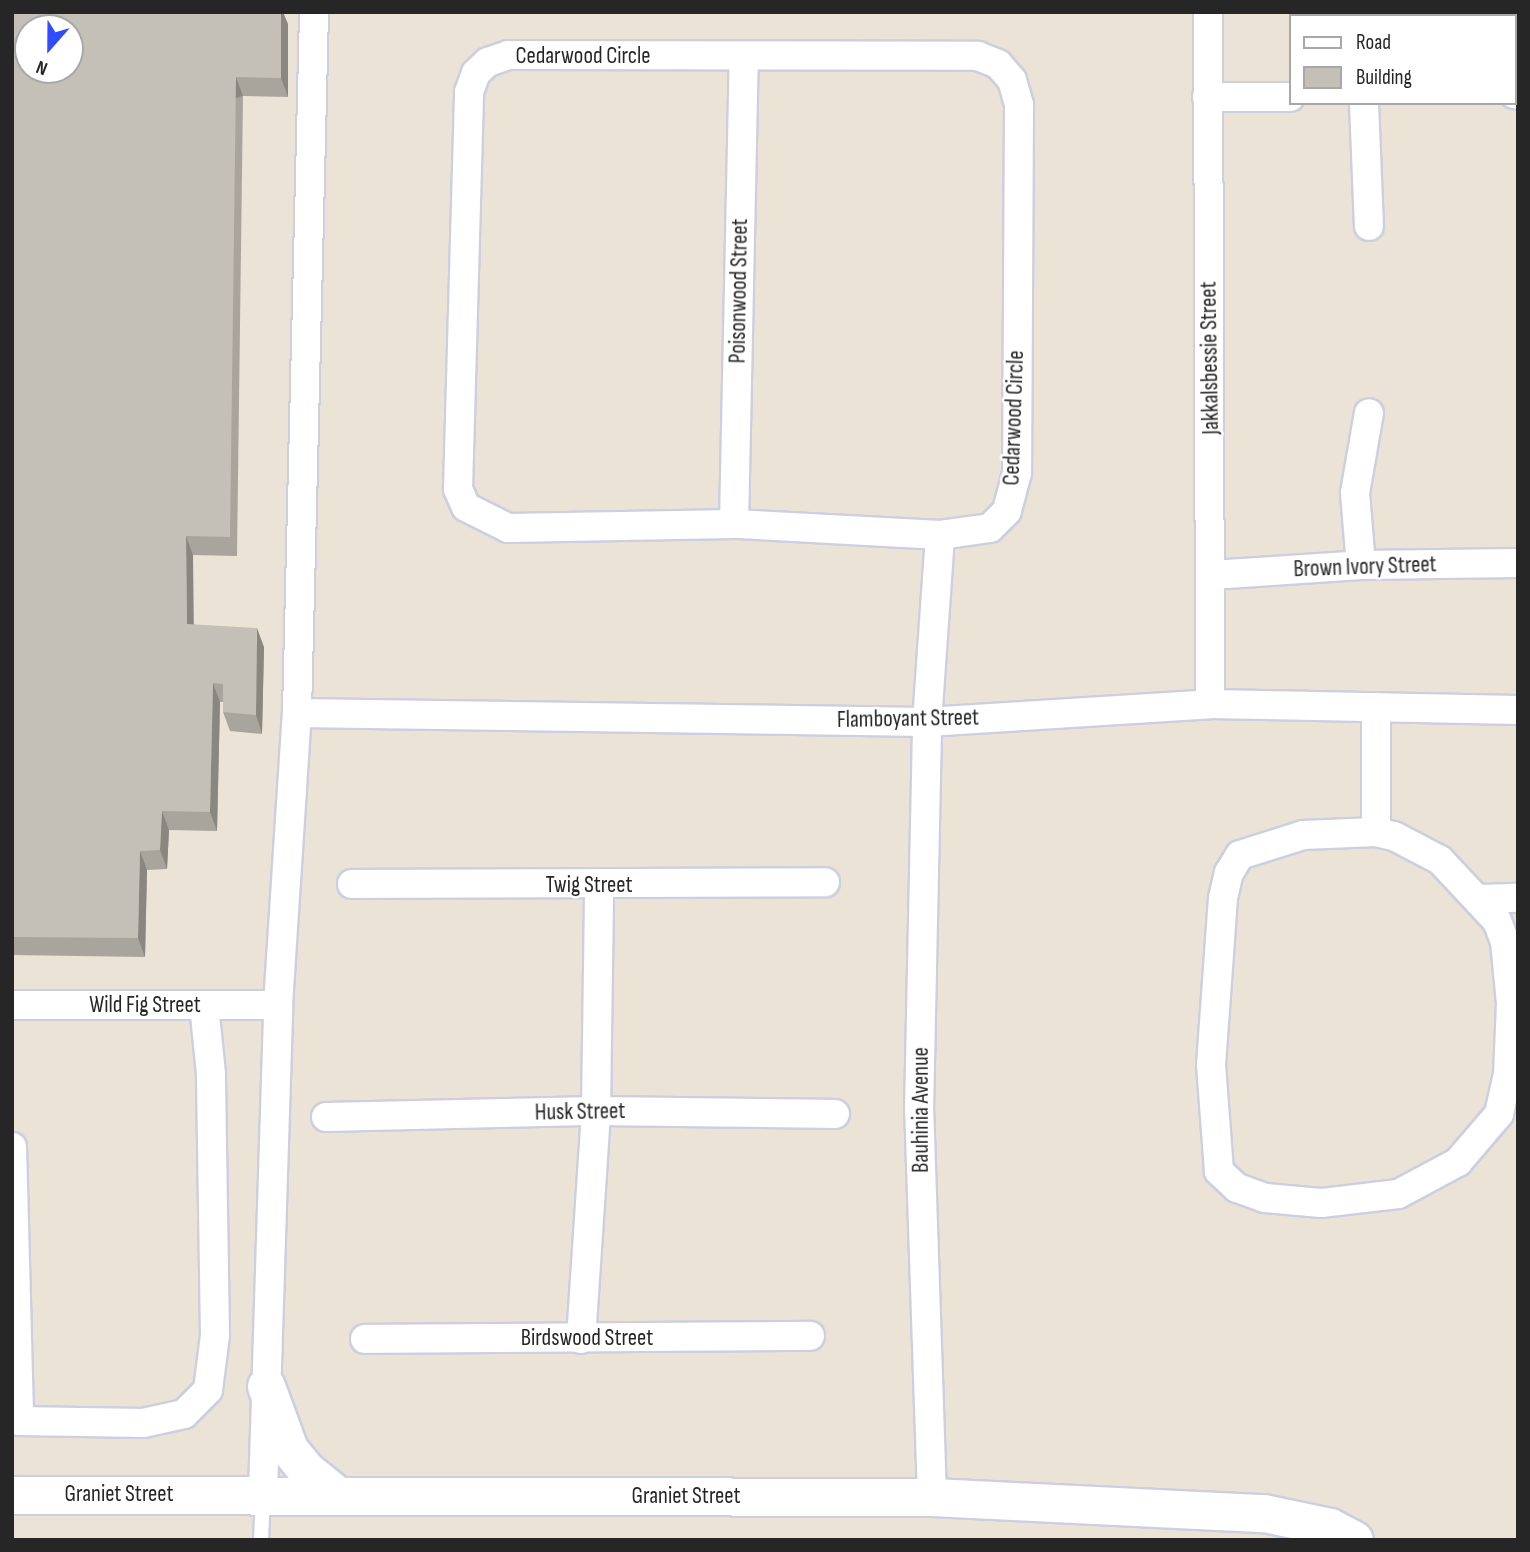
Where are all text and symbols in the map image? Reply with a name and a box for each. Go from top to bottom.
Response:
north arrow [14,14,84,84]
legend [1288,14,1516,105]
text: Road [1356,30,1391,55]
street label: Cedarwood Circle [515,42,651,70]
text: N [33,55,51,80]
text: Building [1356,65,1412,90]
street label: Poisonwood Street [724,218,754,364]
street label: Jakkalsbessie Street [1195,281,1225,435]
street label: Cedarwood Circle [998,350,1030,486]
street label: Brown Ivory Street [1293,551,1437,583]
street label: Flamboyant Street [837,704,979,734]
street label: Twig Street [546,871,632,899]
street label: Wild Fig Street [89,991,201,1019]
street label: Bauhinia Avenue [907,1047,935,1173]
street label: Husk Street [535,1097,625,1127]
street label: Birdswood Street [521,1324,653,1352]
street label: Graniet Street [64,1480,174,1508]
street label: Graniet Street [631,1482,741,1510]

